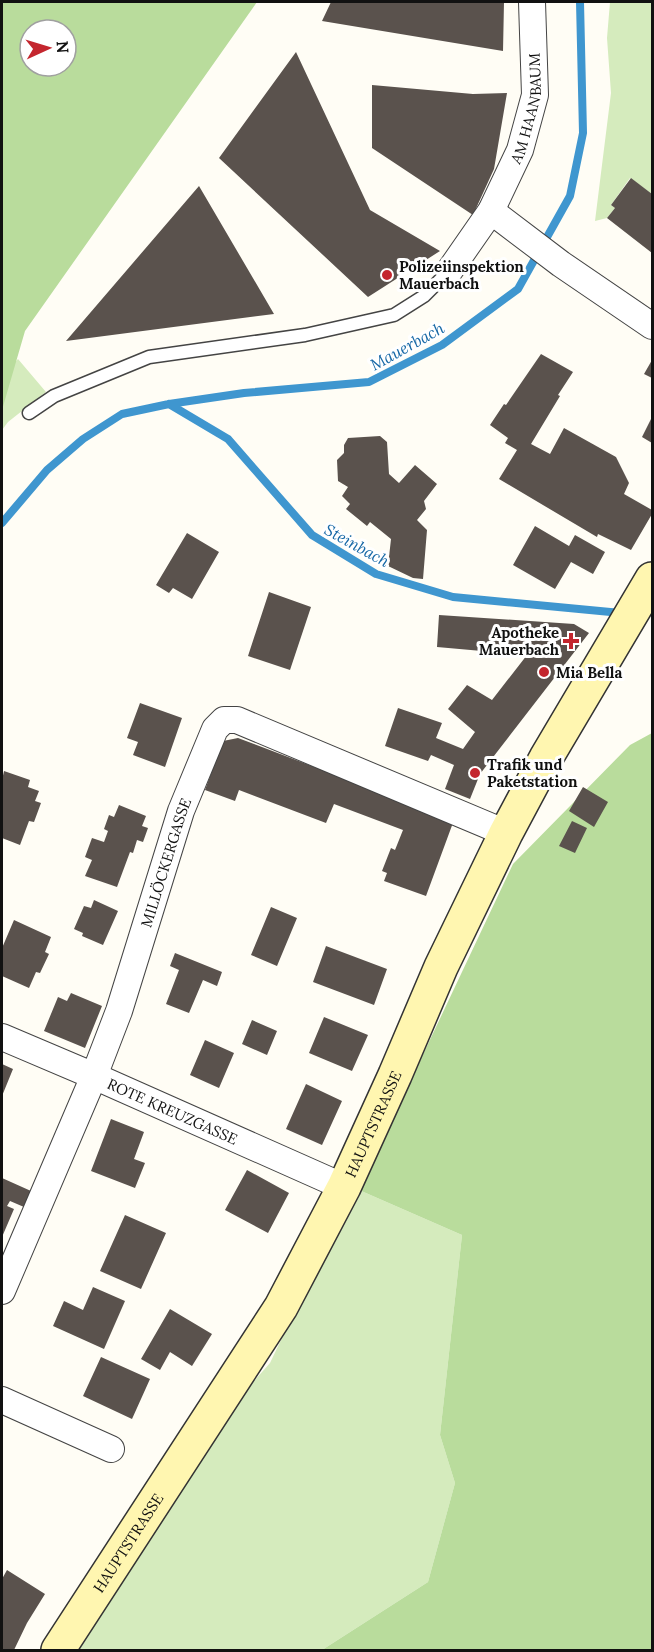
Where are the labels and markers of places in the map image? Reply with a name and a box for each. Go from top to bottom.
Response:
place label: Polizeiinspektion Mauerbach [399,257,524,293]
marker: Polizeiinspektion Mauerbach [380,268,394,282]
place label: Apotheke Mauerbach [479,623,560,659]
marker: Apotheke Mauerbach [564,634,578,648]
place label: Mia Bella [556,663,623,682]
marker: Mia Bella [537,665,551,679]
place label: Trafik und Paketstation [487,755,578,791]
marker: Trafik und Paketstation [468,766,482,780]

